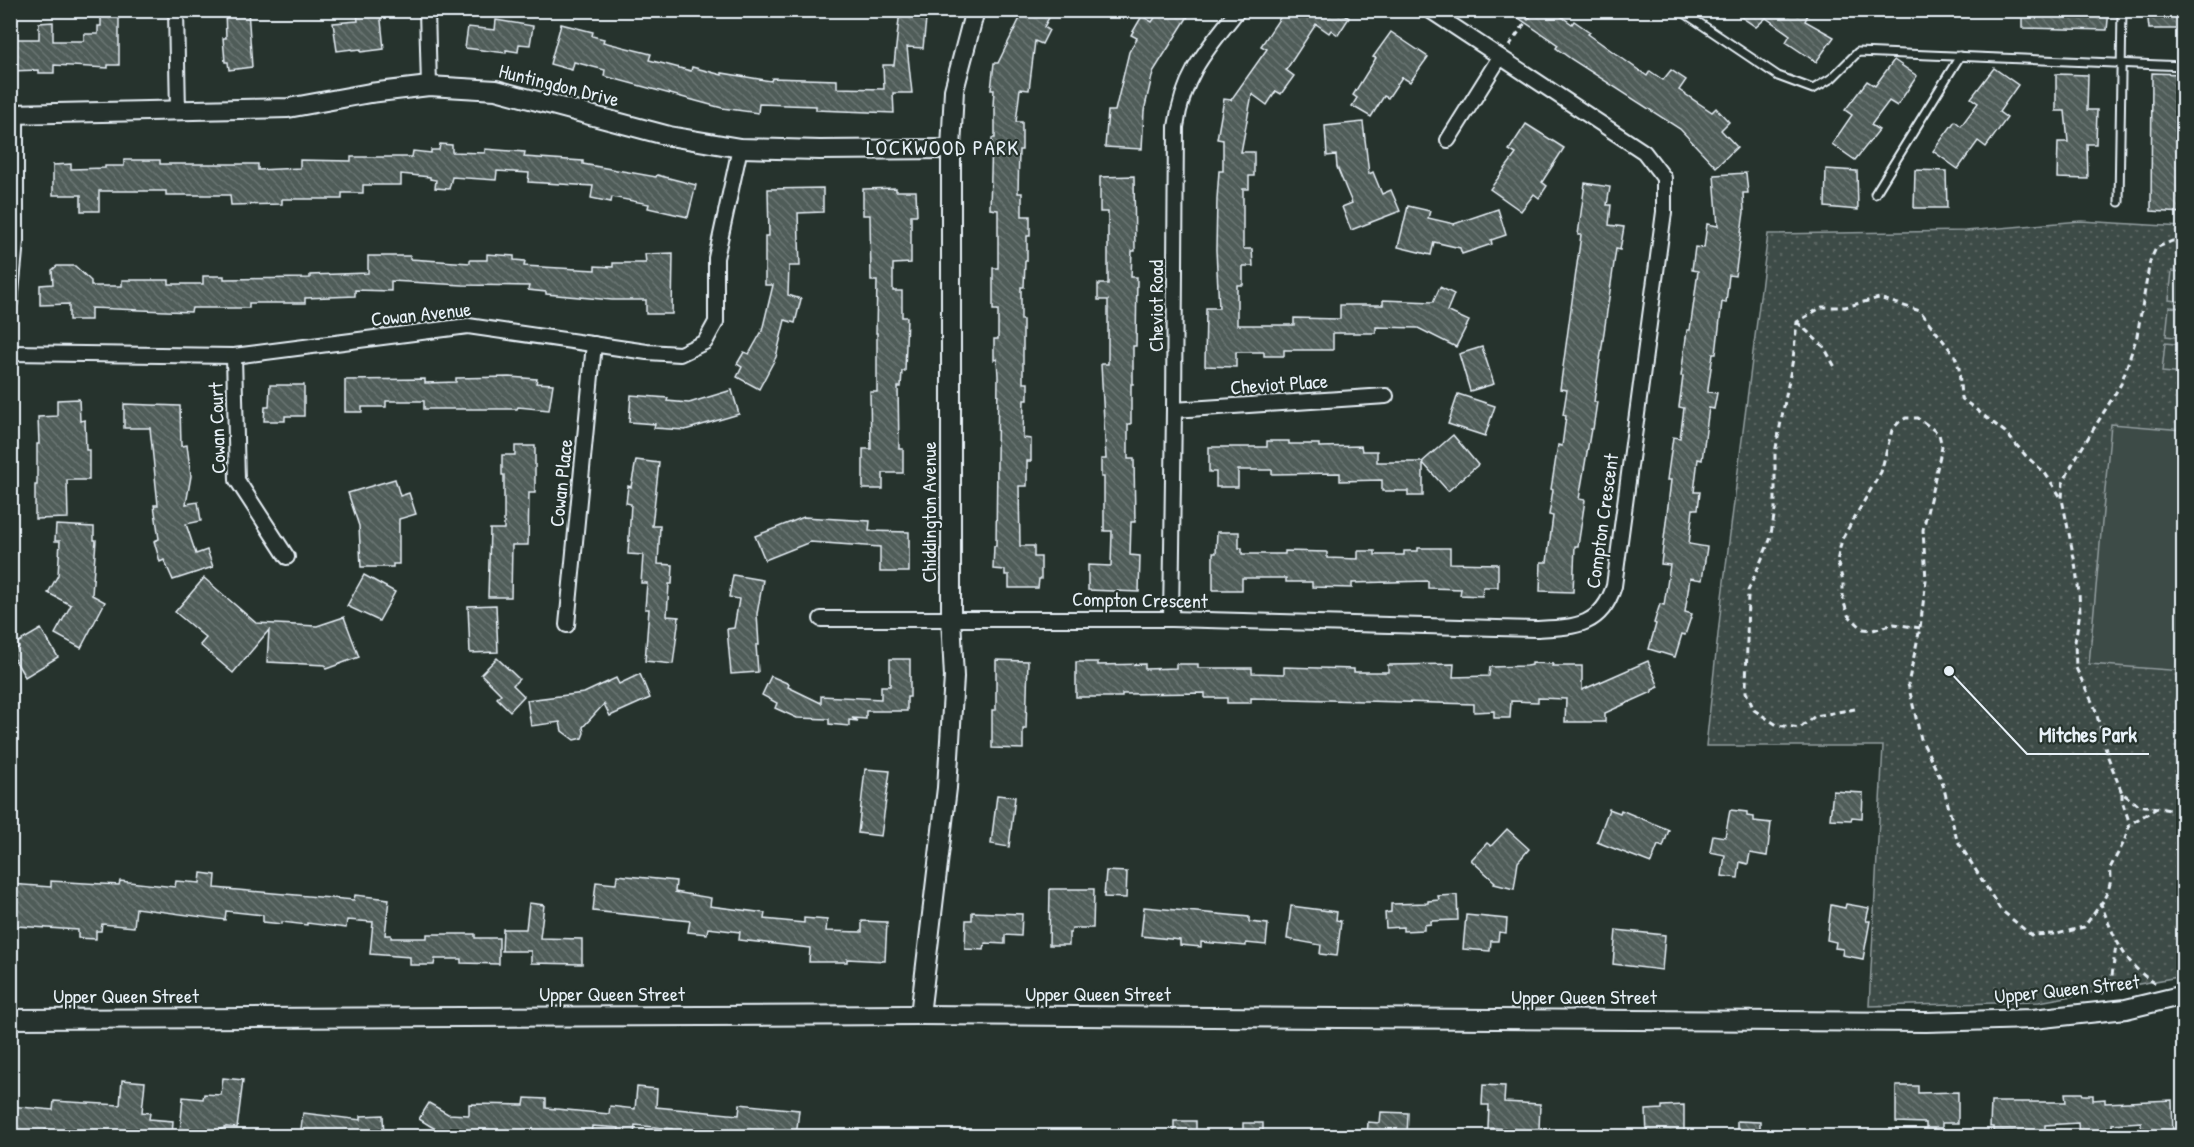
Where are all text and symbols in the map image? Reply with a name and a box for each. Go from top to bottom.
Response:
street label: Huntingdon Drive [496,57,622,112]
district label: LOCKWOOD PARK [866,133,1020,162]
street label: Cheviot Road [1142,260,1169,352]
street label: Cowan Avenue [370,295,472,332]
street label: Cheviot Place [1229,367,1329,400]
street label: Cowan Court [201,381,232,474]
street label: Cowan Place [542,438,579,528]
street label: Chiddington Avenue [915,441,942,583]
street label: Compton Crescent [1579,451,1624,590]
street label: Compton Crescent [1072,585,1209,614]
callout: Mitches Park [2027,715,2149,754]
text: Mitches Park [2039,720,2137,749]
street label: Upper Queen Street [1993,967,2142,1010]
street label: Upper Queen Street [539,980,686,1007]
street label: Upper Queen Street [1025,980,1172,1007]
street label: Upper Queen Street [53,982,200,1009]
street label: Upper Queen Street [1511,983,1658,1010]

